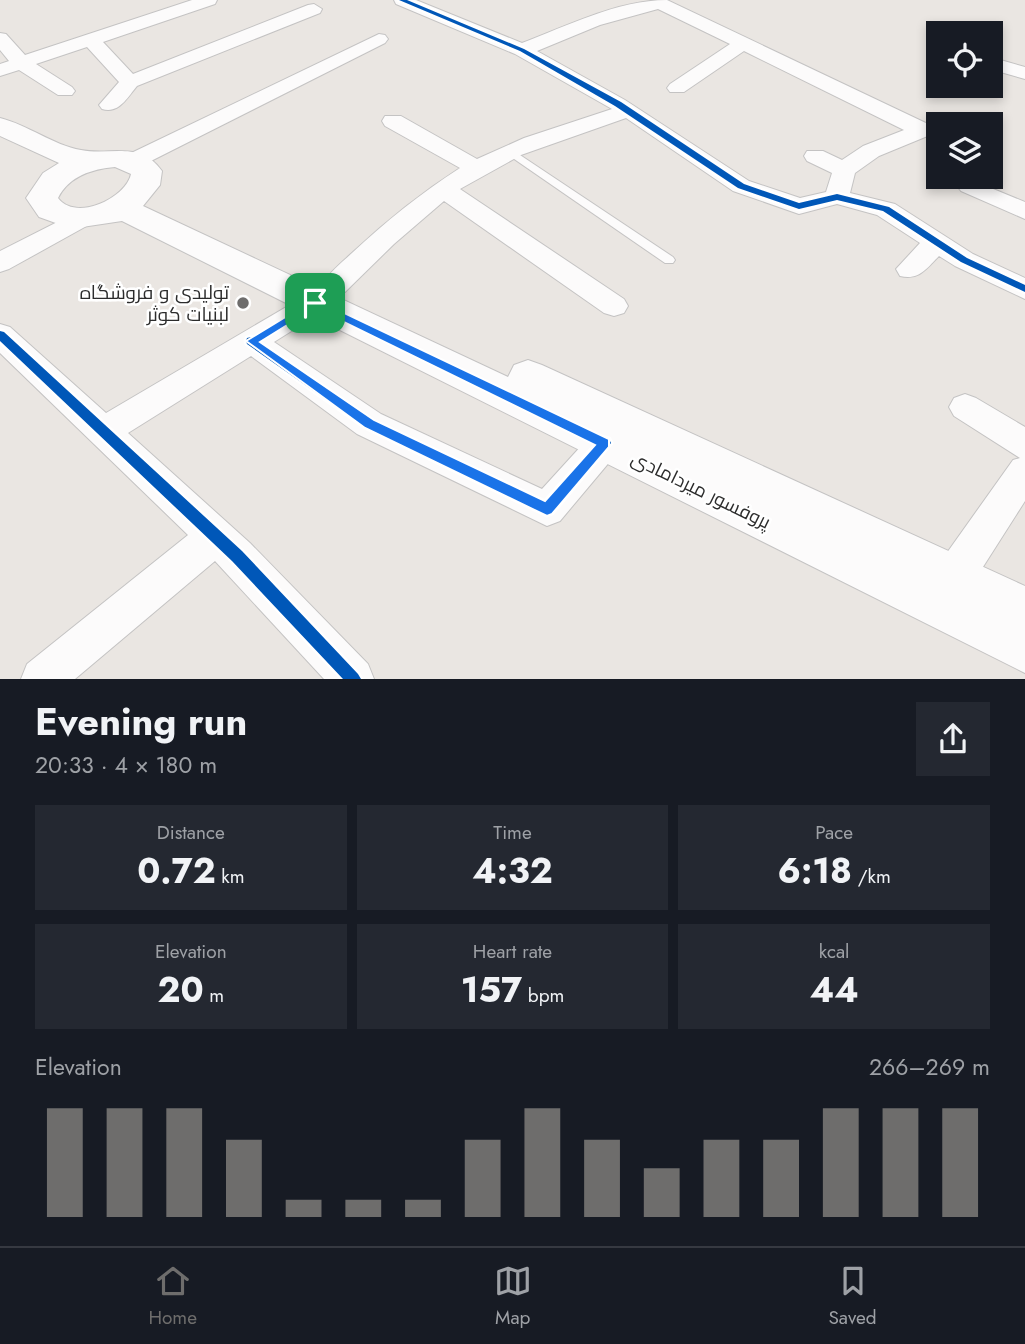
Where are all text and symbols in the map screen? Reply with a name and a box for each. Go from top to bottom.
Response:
map controls [926,21,1003,189]
button: locate [926,21,1003,98]
button: layers [926,112,1003,189]
pin [285,273,345,333]
place label: تولیدی و فروشگاه لبنیات کوثر [80,279,229,328]
icon: arrive [296,284,334,322]
marker: تولیدی و فروشگاه لبنیات کوثر [235,295,251,311]
street label: پروفسور میردامادی [627,444,775,536]
text: Evening run [35,694,247,749]
button: share [916,702,990,776]
text: 20:33 · 4 × 180 m [35,748,217,782]
text: Distance [157,819,225,846]
text: Time [493,819,532,846]
text: Pace [815,819,853,846]
text: 0.72 [137,846,216,896]
text: 4:32 [472,846,553,896]
text: 6:18 [778,846,852,896]
text: km [216,863,245,890]
text: /km [852,863,891,890]
text: Elevation [155,938,227,965]
text: Heart rate [473,938,552,965]
text: kcal [819,938,849,965]
text: 20 [157,965,204,1015]
text: 157 [461,965,522,1015]
text: 44 [810,965,859,1015]
text: m [204,982,224,1009]
text: bpm [522,982,564,1009]
text: Elevation [35,1050,122,1084]
text: 266–269 m [869,1050,990,1084]
tab: Home [148,1262,197,1331]
tab: Map [494,1262,532,1331]
tab: Saved [828,1262,877,1331]

